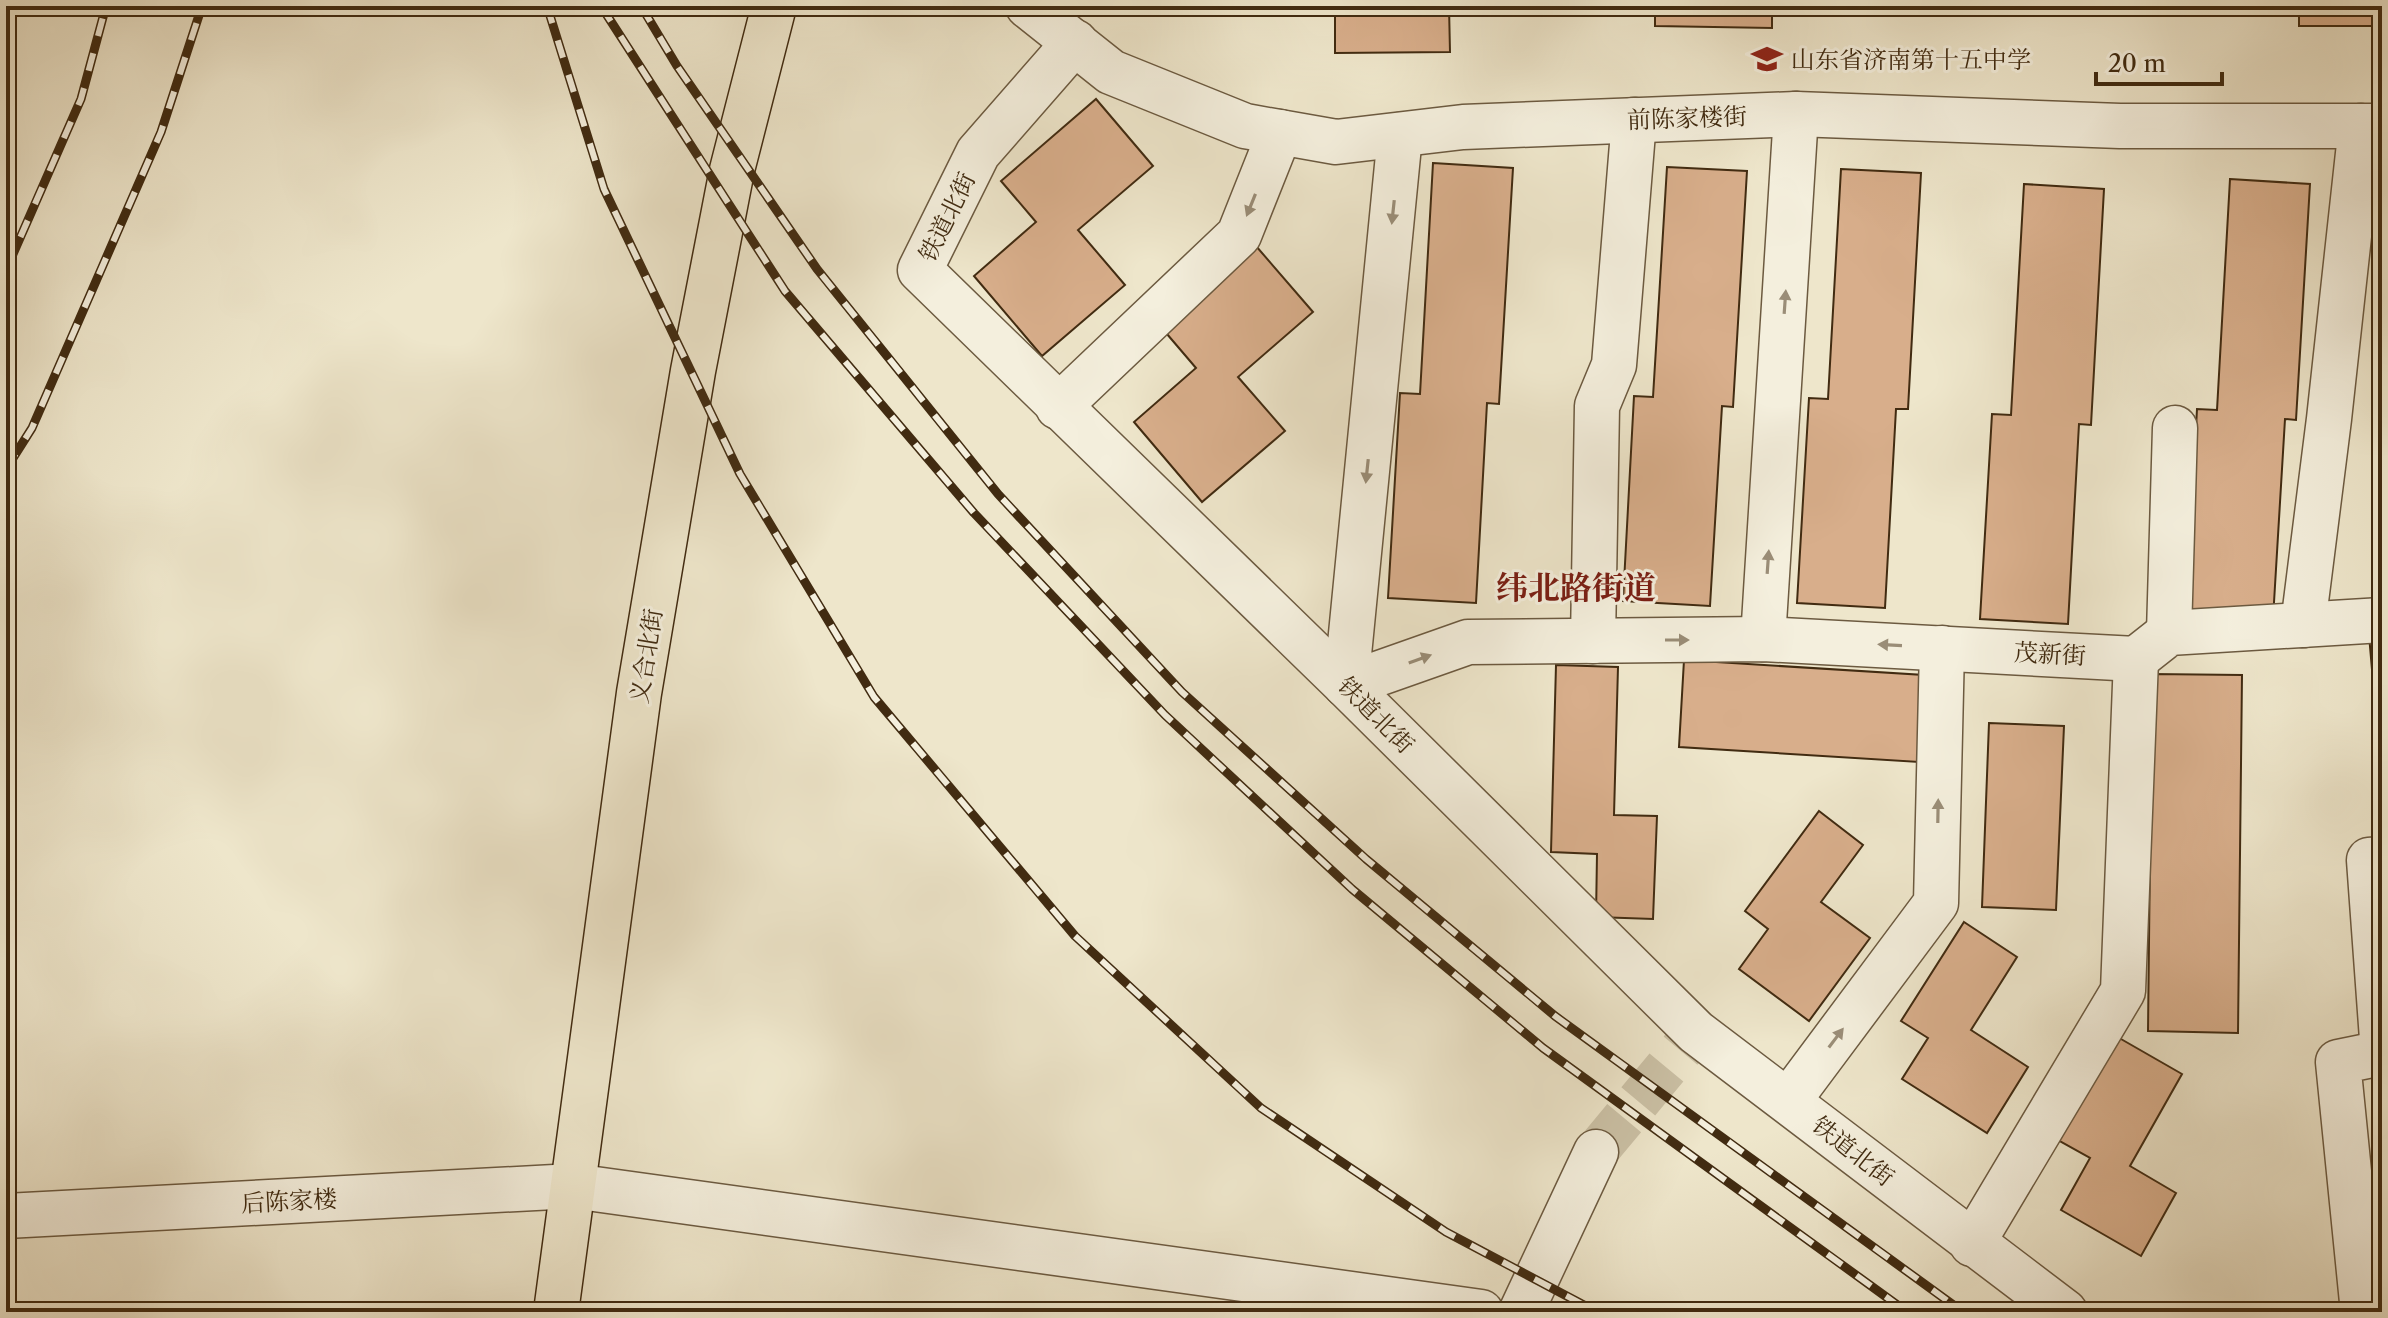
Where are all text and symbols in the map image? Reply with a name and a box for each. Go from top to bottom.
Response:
scale bar [2096,36,2222,86]
school or university icon: 山东省济南第十五中学 [1750,42,1784,76]
place label: 山东省济南第十五中学 [1791,45,2031,74]
text: 20 m [2108,49,2166,78]
street label: 前陈家楼街 [1627,101,1747,135]
street label: 铁道北街 [913,168,981,266]
one-way arrow [1244,193,1257,217]
one-way arrow [1386,200,1399,225]
one-way arrow [1778,289,1791,314]
one-way arrow [1361,459,1374,484]
one-way arrow [1762,549,1775,574]
district label: 纬北路街道 [1496,568,1656,607]
street label: 义合北街 [624,606,668,706]
one-way arrow [1665,634,1690,646]
street label: 茂新街 [2013,638,2087,670]
one-way arrow [1877,639,1902,652]
one-way arrow [1408,653,1432,665]
street label: 铁道北街 [1332,671,1420,759]
one-way arrow [1932,798,1944,823]
one-way arrow [1827,1027,1843,1048]
street label: 铁道北街 [1806,1110,1900,1192]
street label: 后陈家楼 [240,1184,338,1218]

